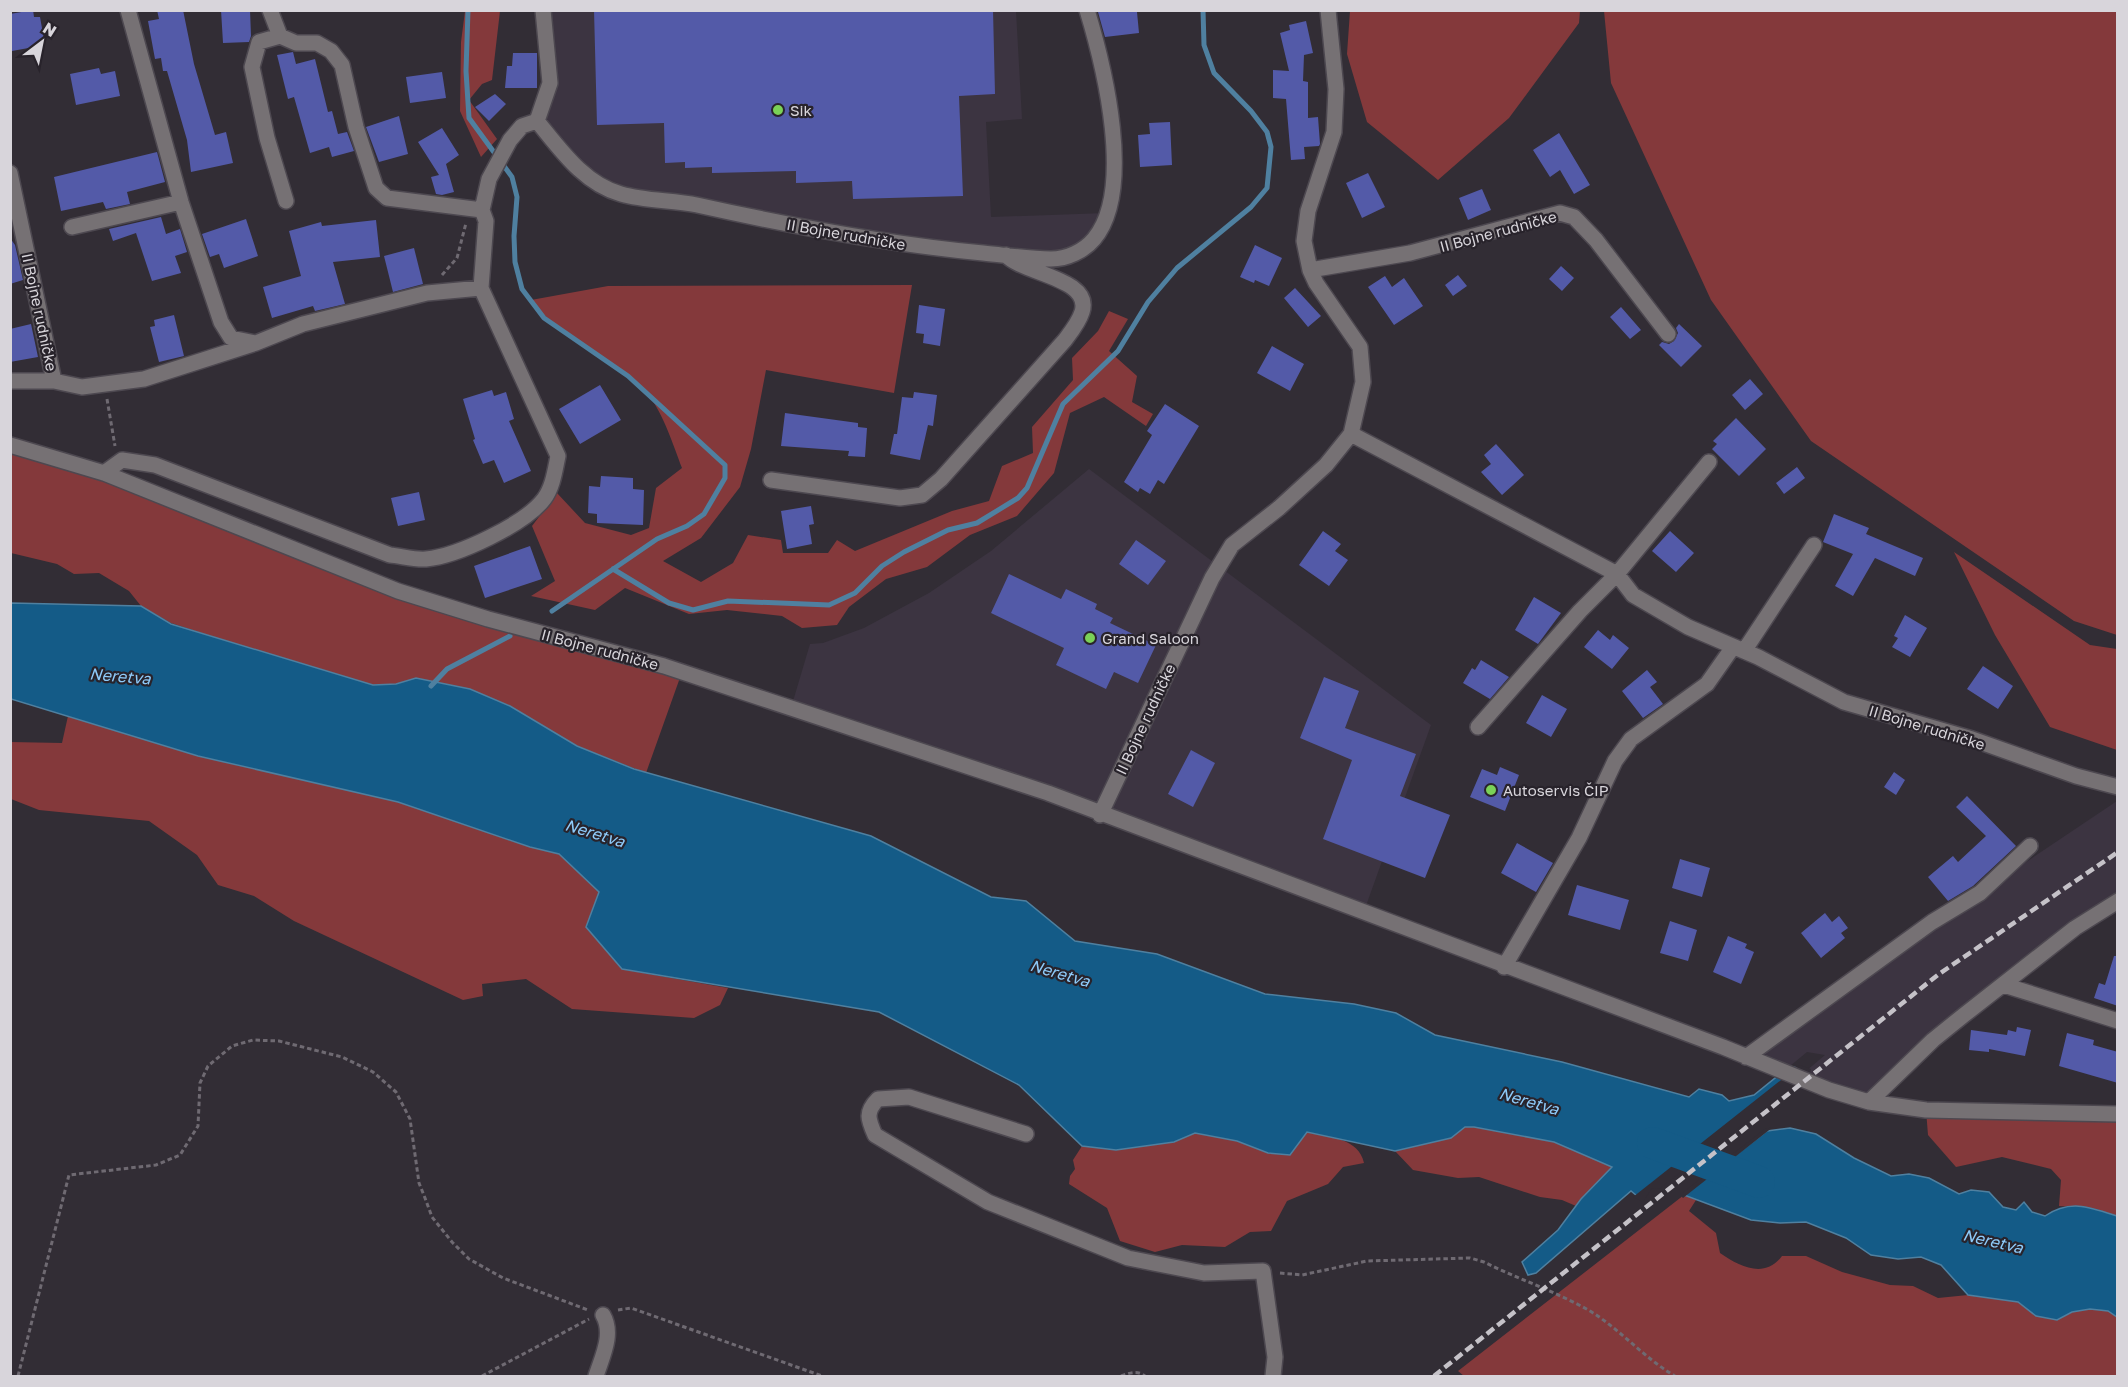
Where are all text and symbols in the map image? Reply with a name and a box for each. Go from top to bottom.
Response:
north arrow [12,12,72,72]
text: N [39,18,60,41]
place label: Sik [790,101,813,119]
marker: Sik [771,103,785,117]
street label: II Bojne rudničke [1438,207,1559,255]
street label: II Bojne rudničke [785,215,907,253]
street label: II Bojne rudničke [19,251,61,373]
street label: II Bojne rudničke [540,625,661,673]
place label: Grand Saloon [1102,629,1199,647]
marker: Grand Saloon [1083,631,1097,645]
street label: II Bojne rudničke [1111,660,1179,777]
water label: Neretva [89,663,152,689]
street label: II Bojne rudničke [1867,701,1987,753]
place label: Autoservis ČIP [1503,781,1609,799]
marker: Autoservis ČIP [1484,783,1498,797]
water label: Neretva [563,815,628,852]
water label: Neretva [1028,955,1093,991]
water label: Neretva [1497,1083,1562,1119]
water label: Neretva [1961,1224,2026,1258]

